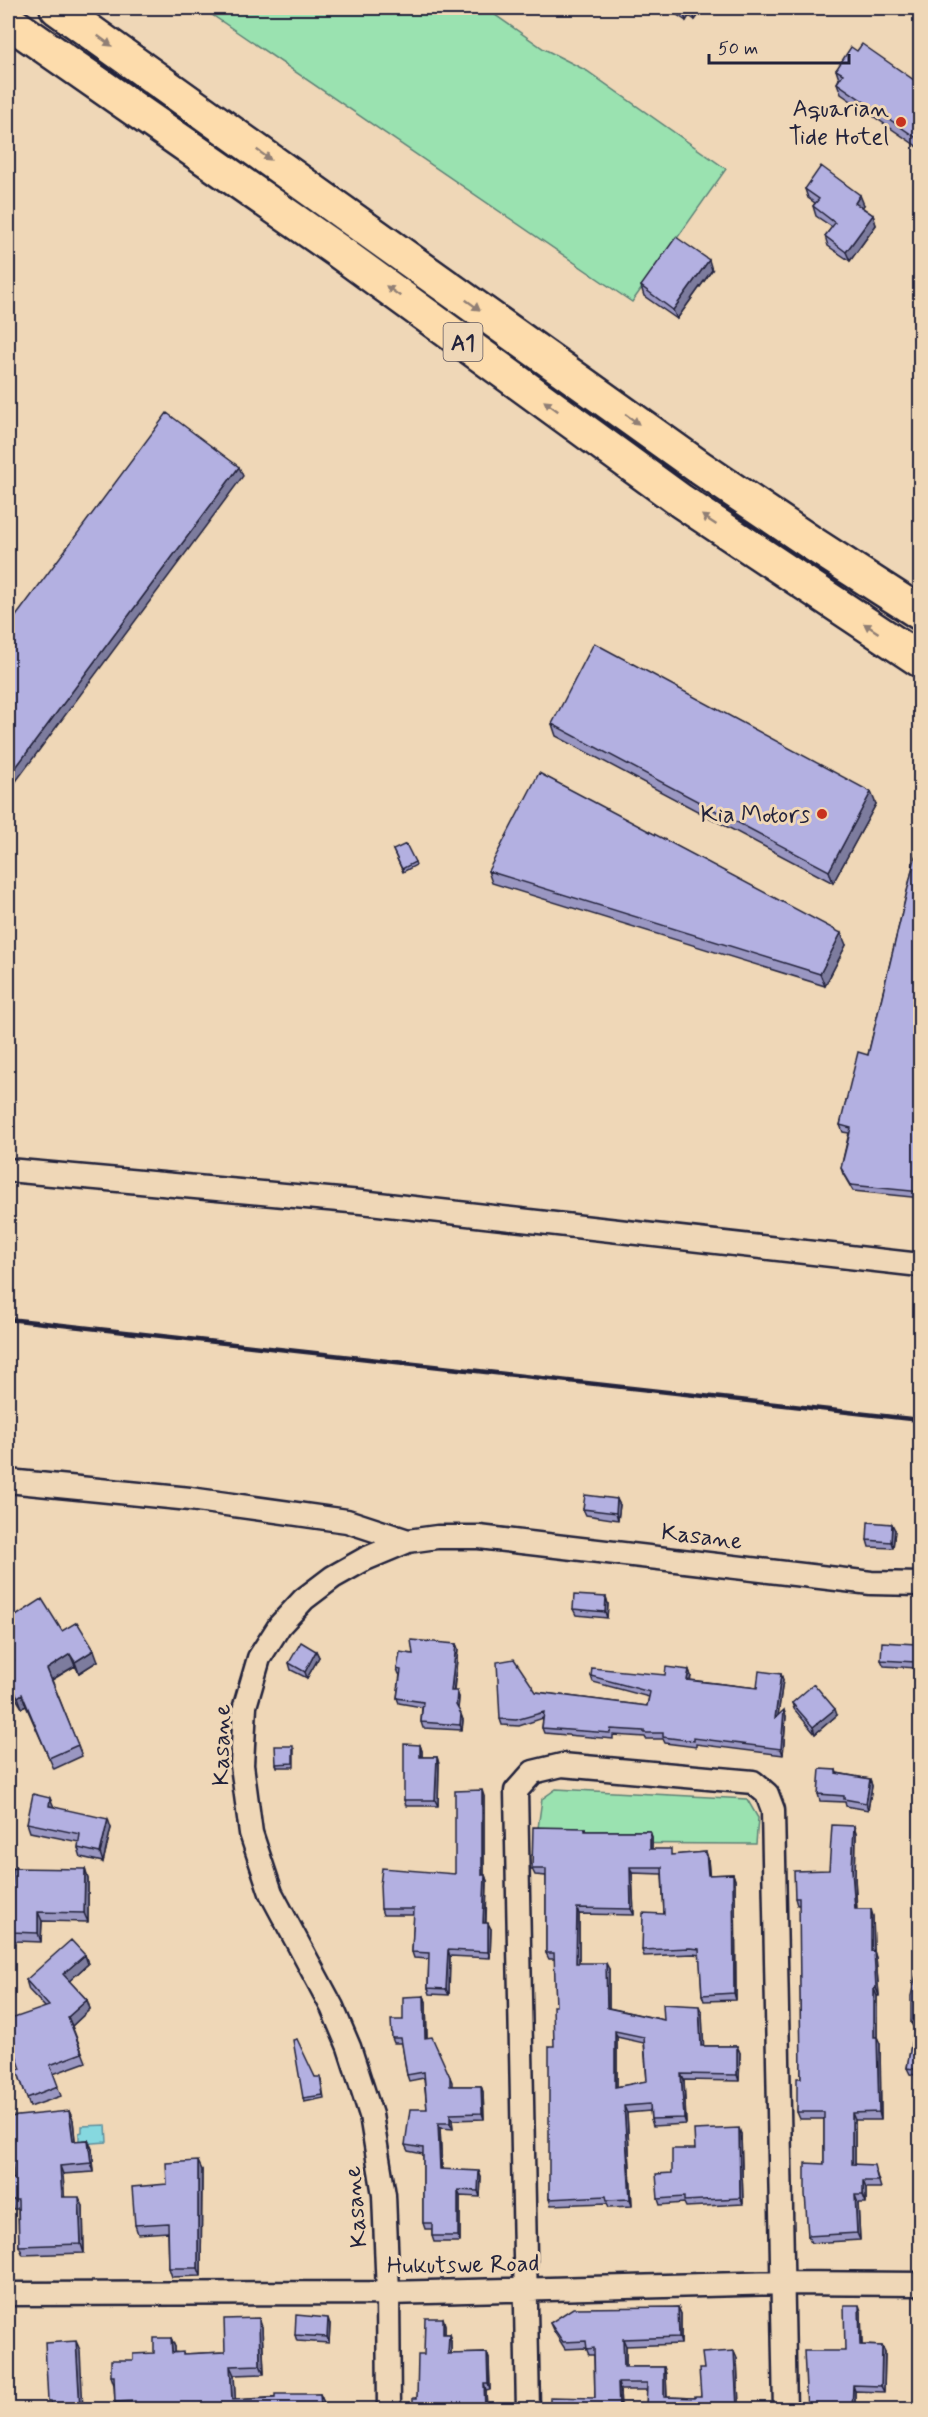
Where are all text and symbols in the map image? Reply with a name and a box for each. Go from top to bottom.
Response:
scale bar [709,27,848,65]
one-way arrow [98,35,113,47]
text: 50 m [718,37,758,61]
place label: Aquarian Tide Hotel [789,94,889,153]
marker: Aquarian Tide Hotel [894,115,908,129]
one-way arrow [255,149,271,161]
one-way arrow [386,286,401,298]
one-way arrow [465,299,481,311]
road number: A1 [444,323,482,361]
one-way arrow [543,401,558,413]
one-way arrow [623,413,639,425]
one-way arrow [701,515,717,526]
one-way arrow [863,623,880,634]
place label: Kia Motors [701,800,810,831]
marker: Kia Motors [815,807,829,821]
street label: Kasane [659,1517,744,1558]
street label: Kasane [206,1704,239,1786]
street label: Kasane [337,2165,375,2249]
street label: Hukutswe Road [386,2249,540,2282]

